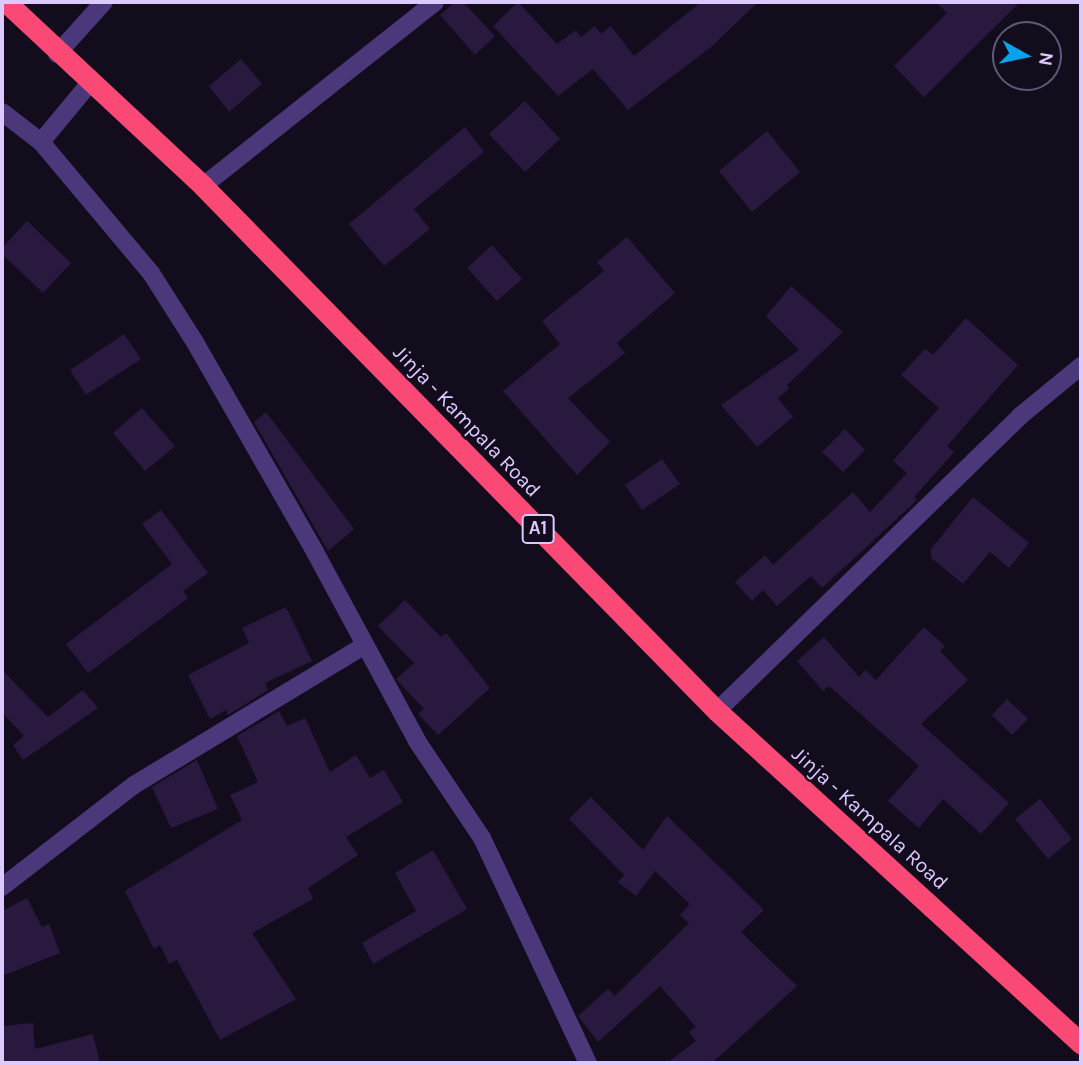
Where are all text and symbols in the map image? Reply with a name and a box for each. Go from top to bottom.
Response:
north arrow [992,21,1062,91]
text: N [1034,51,1058,67]
street label: Jinja - Kampala Road [388,340,546,502]
road number: A1 [520,514,556,544]
street label: Jinja - Kampala Road [787,741,953,895]

